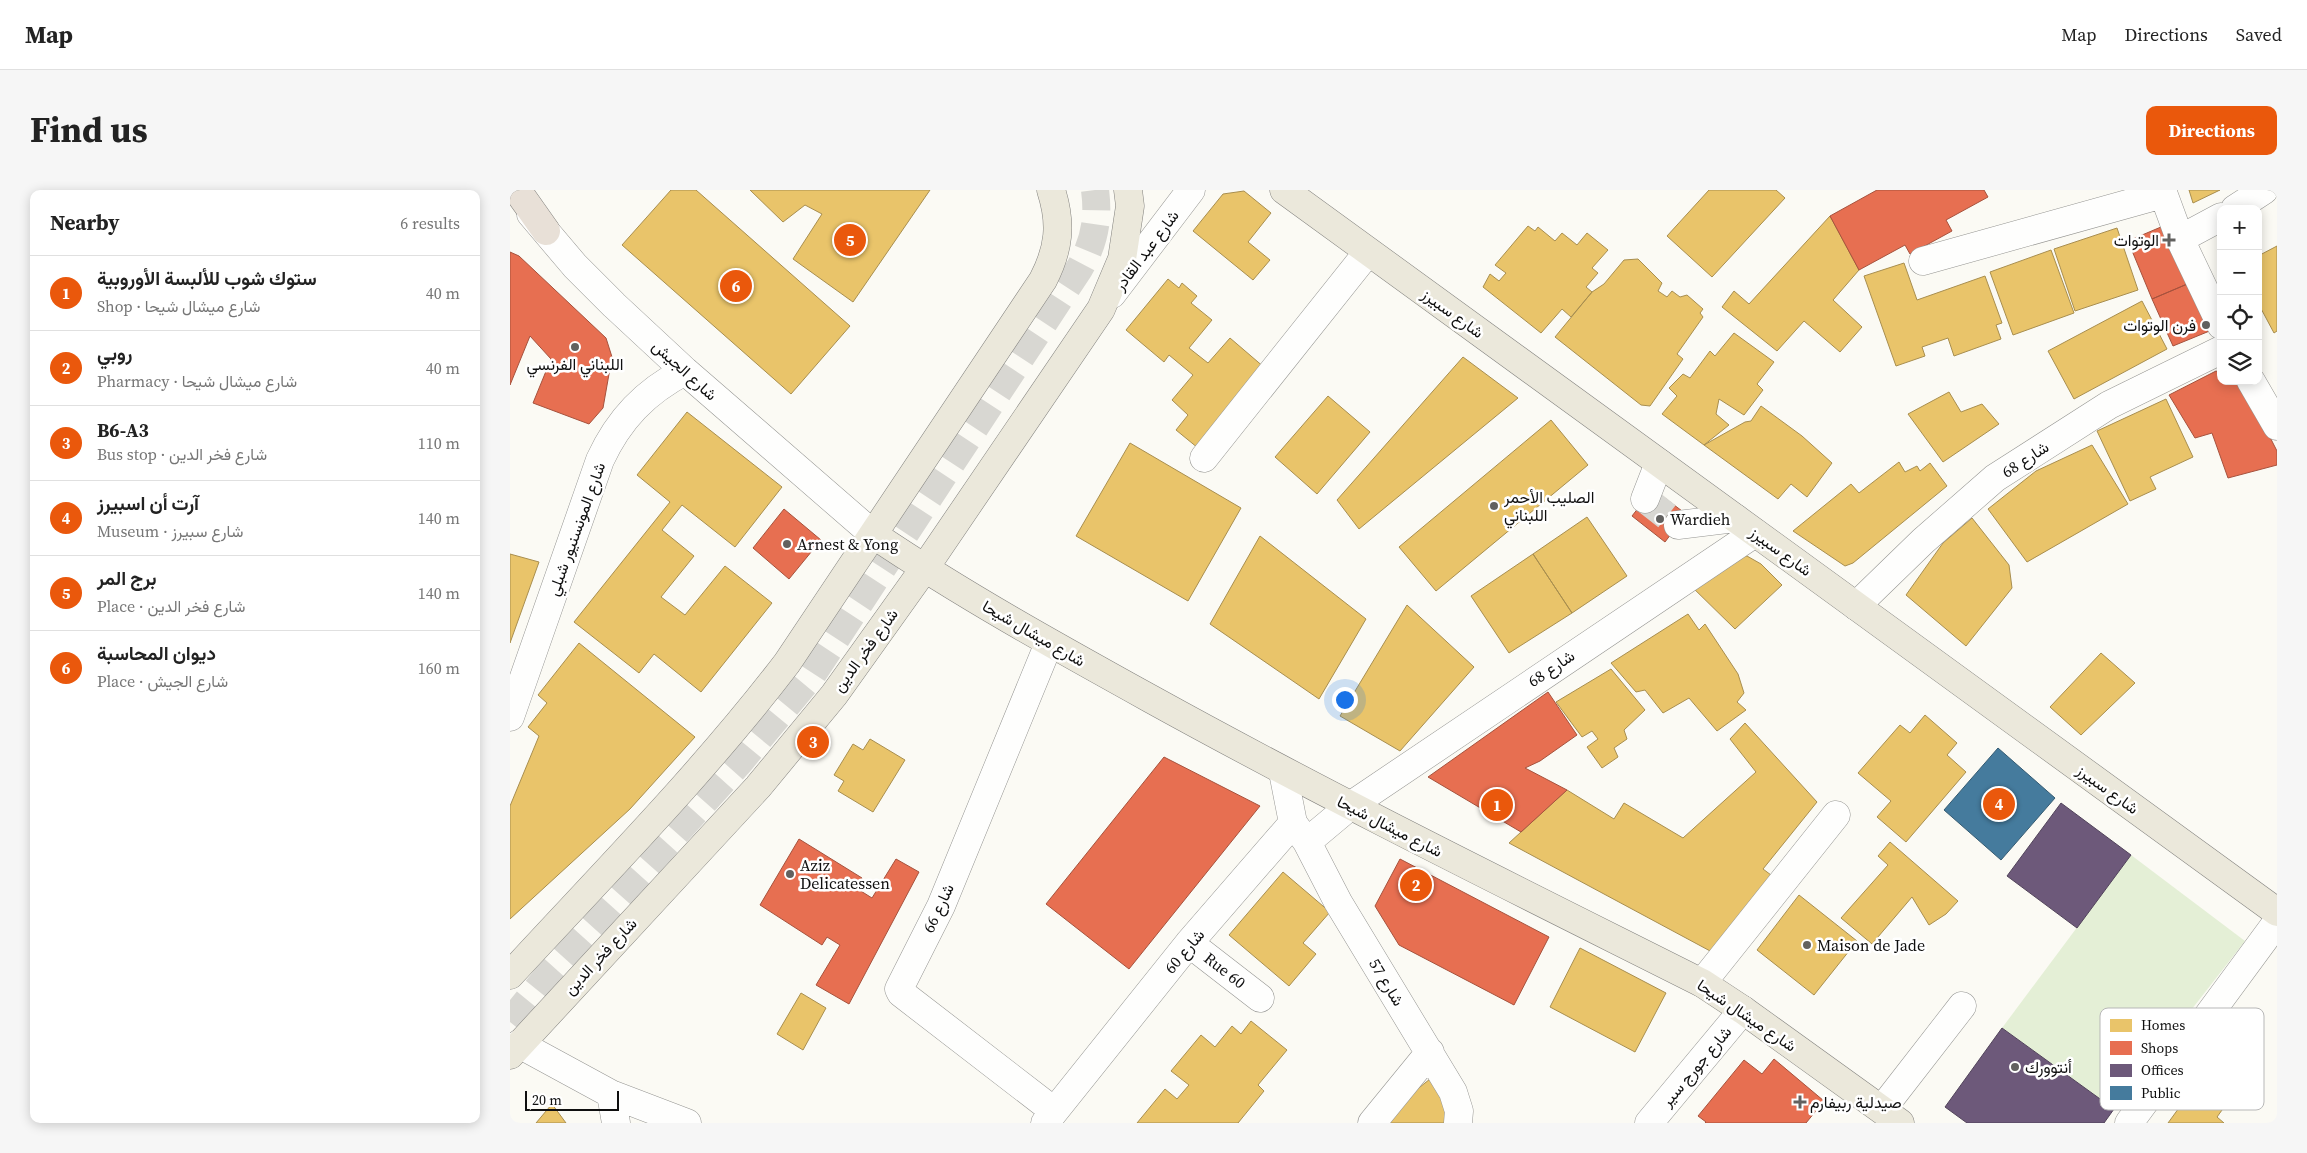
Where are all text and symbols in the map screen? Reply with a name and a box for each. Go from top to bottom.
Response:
text: Map [25,18,73,51]
text: Map [2061,22,2097,47]
text: Directions [2125,22,2208,47]
text: Saved [2236,22,2282,47]
text: Find us [30,106,148,154]
button: Directions [2146,106,2277,155]
street label: شارع عبد القادر [1108,205,1184,296]
map controls [2217,205,2262,385]
button: + [2217,205,2262,250]
text: Nearby [50,208,120,237]
text: 6 results [400,212,460,234]
pin: 5 [834,221,866,259]
place label: الوتوات [2114,229,2159,251]
marker: الوتوات [2163,234,2175,246]
button: − [2217,250,2262,295]
text: ستوك شوب للألبسة الأوروبية [97,265,317,291]
pin: 6 [720,267,752,305]
text: 1 [62,282,70,304]
text: 40 m [426,282,460,304]
street label: شارع سبيرز [1416,282,1489,344]
text: Shop · شارع ميشال شيحا [97,295,260,317]
button: locate [2217,295,2262,340]
place label: فرن الوتوات [2123,314,2196,336]
marker: فرن الوتوات [2200,319,2212,331]
street label: شارع الجيش [647,335,722,406]
text: روبي [97,340,133,366]
button: layers [2217,340,2262,385]
marker: اللبناني الفرنسي [569,341,581,353]
place label: اللبناني الفرنسي [526,353,624,378]
text: 2 [62,357,70,379]
text: 40 m [426,357,460,379]
text: Pharmacy · شارع ميشال شيحا [97,370,297,392]
text: B6-A3 [97,417,149,443]
text: 3 [62,432,70,454]
text: 110 m [418,432,460,454]
street label: شارع 68 [1997,436,2053,483]
text: Bus stop · شارع فخر الدين [97,443,267,465]
street label: شارع المونسنيور شبلي [542,459,613,600]
place label: الصليب الأحمر اللبناني [1503,486,1594,529]
text: آرت أن اسبيرز [97,490,199,516]
marker: الصليب الأحمر اللبناني [1488,500,1500,512]
text: 4 [62,507,70,529]
text: 140 m [418,507,460,529]
place label: Wardieh [1670,508,1731,530]
marker: Wardieh [1654,513,1666,525]
text: Museum · شارع سبيرز [97,520,243,542]
street label: شارع سبيرز [1744,520,1817,582]
place label: Arnest & Yong [797,533,898,555]
marker: Arnest & Yong [781,538,793,550]
text: برج المر [97,565,157,591]
text: 5 [62,582,70,604]
text: 140 m [418,582,460,604]
text: Place · شارع فخر الدين [97,595,245,617]
street label: شارع ميشال شيحا [978,595,1089,672]
street label: شارع فخر الدين [827,604,903,697]
text: ديوان المحاسبة [97,640,216,666]
street label: شارع 68 [1523,644,1579,692]
text: 6 [62,657,70,679]
text: 160 m [418,657,460,679]
text: Place · شارع الجيش [97,670,228,692]
your location [1332,687,1358,713]
pin: 3 [797,723,829,761]
street label: شارع سبيرز [2071,758,2144,820]
pin: 4 [1983,785,2015,823]
pin: 1 [1481,786,1513,824]
street label: شارع ميشال شيحا [1333,790,1446,863]
place label: Aziz Delicatessen [800,854,890,894]
pin: 2 [1400,866,1432,904]
marker: Aziz Delicatessen [784,868,796,880]
street label: شارع 66 [917,880,960,937]
street label: شارع فخر الدين [559,913,642,1000]
street label: شارع 60 [1159,924,1210,979]
place label: Maison de Jade [1817,934,1925,956]
marker: Maison de Jade [1801,939,1813,951]
street label: Rue 60 [1200,947,1250,993]
street label: شارع 57 [1363,954,1410,1010]
street label: شارع ميشال شيحا [1692,974,1801,1057]
legend [2100,1008,2264,1110]
text: Homes [2141,1015,2185,1035]
street label: شارع جورج سير [1655,1021,1737,1112]
text: Shops [2141,1038,2178,1058]
place label: أنتوورك [2025,1056,2072,1078]
text: Offices [2141,1060,2184,1080]
marker: أنتوورك [2009,1061,2021,1073]
text: Public [2141,1083,2181,1103]
scale bar [525,1088,619,1111]
text: 20 m [532,1090,562,1110]
place label: صيدلية ربيفارم [1810,1091,1902,1113]
marker: صيدلية ربيفارم [1794,1096,1806,1108]

